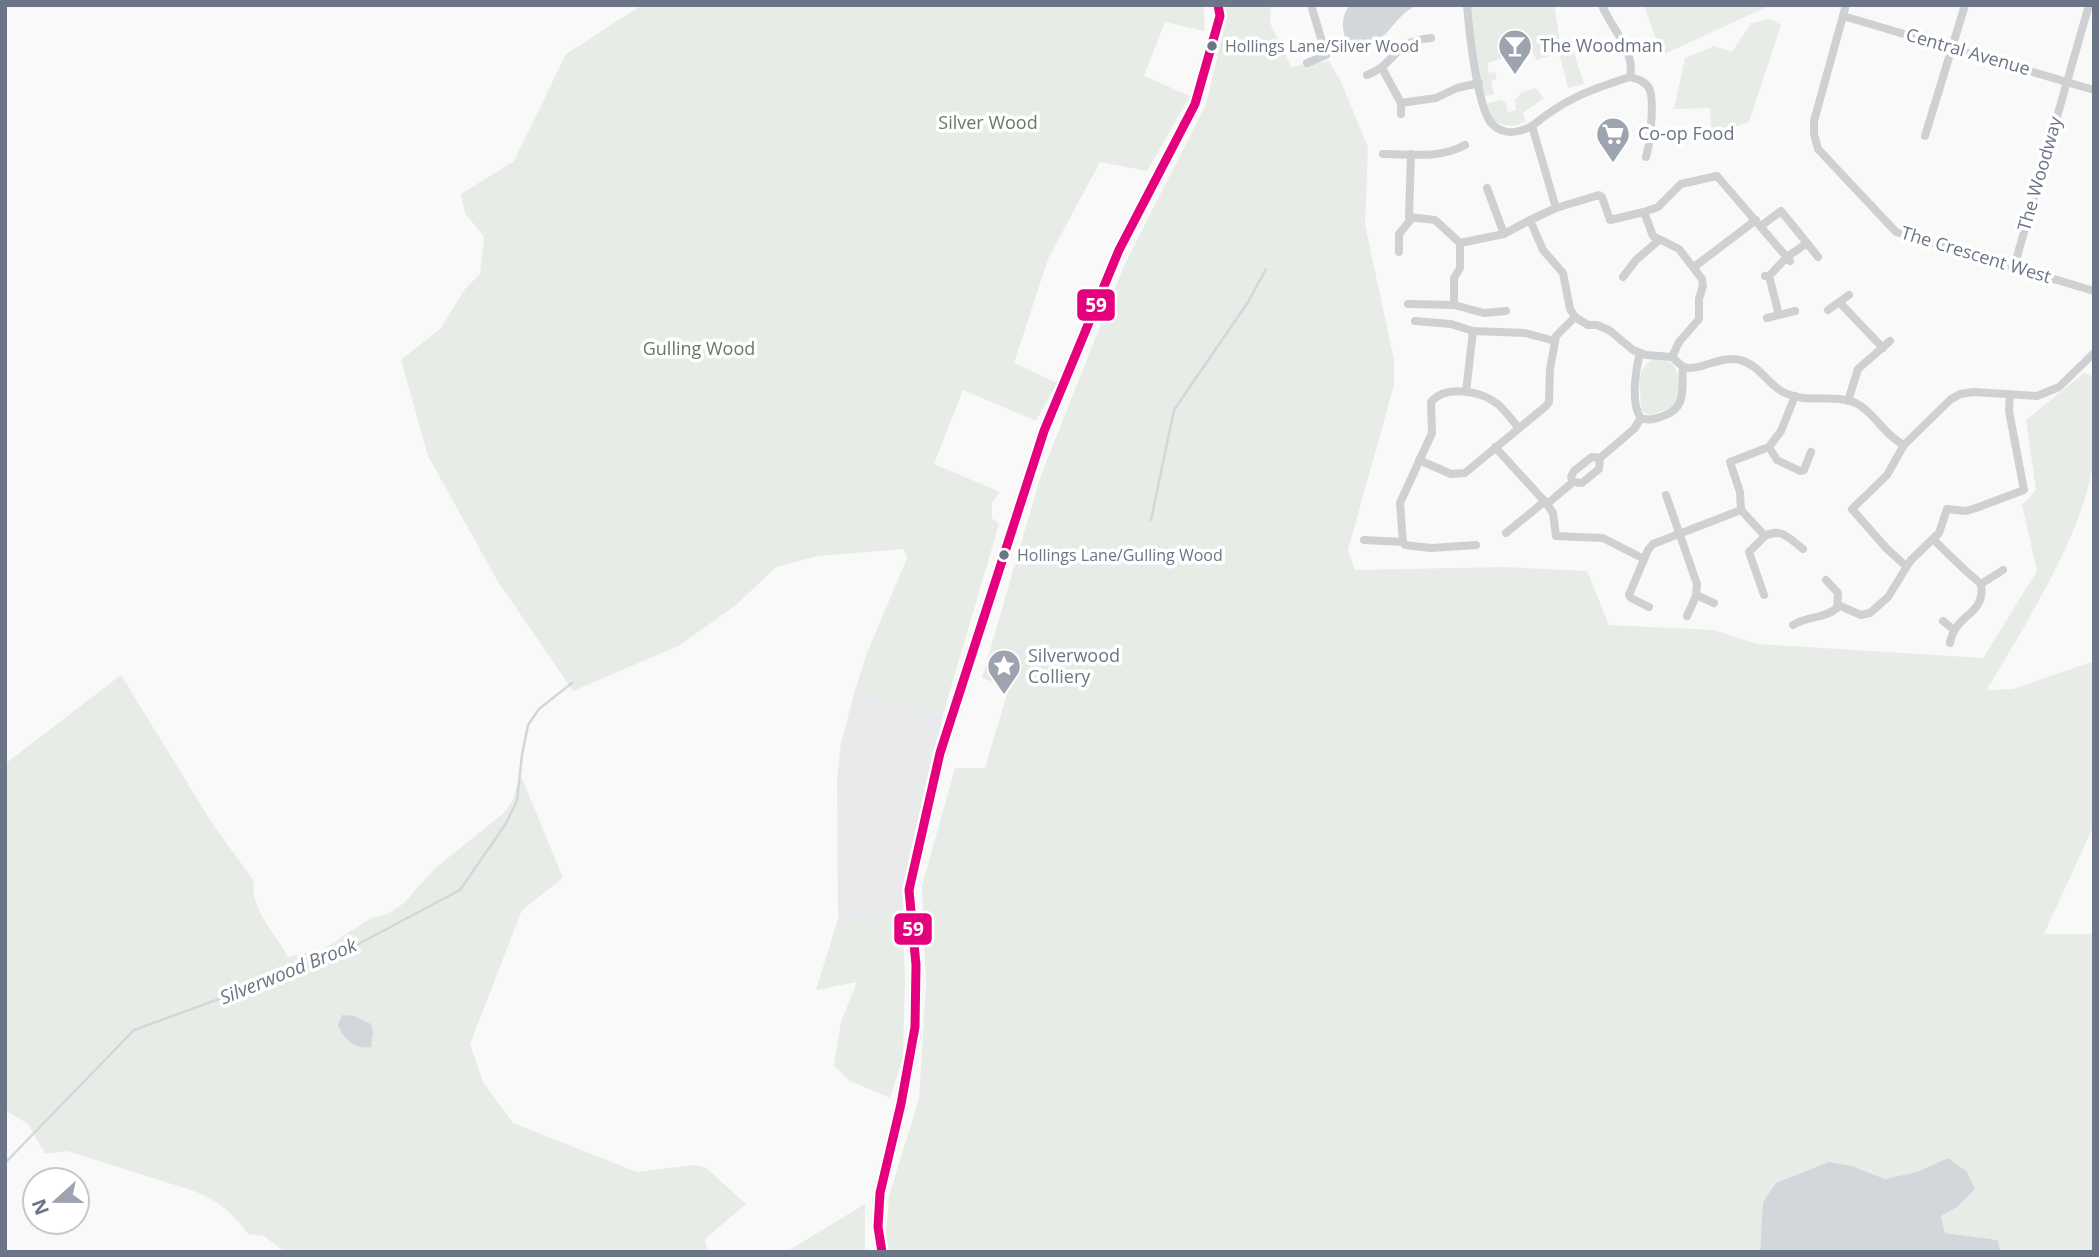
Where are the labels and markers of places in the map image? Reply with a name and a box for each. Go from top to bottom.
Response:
bar icon: The Woodman [1496,27,1534,76]
place label: The Woodman [1540,33,1663,57]
place label: Hollings Lane/Silver Wood [1225,35,1419,57]
marker: Hollings Lane/Silver Wood [1205,39,1219,53]
supermarket icon: Co-op Food [1594,115,1632,164]
place label: Co-op Food [1638,121,1734,145]
place label: Hollings Lane/Gulling Wood [1017,544,1223,566]
marker: Hollings Lane/Gulling Wood [997,548,1011,562]
place label: Silverwood Colliery [1028,643,1120,688]
place icon: Silverwood Colliery [985,647,1023,696]

